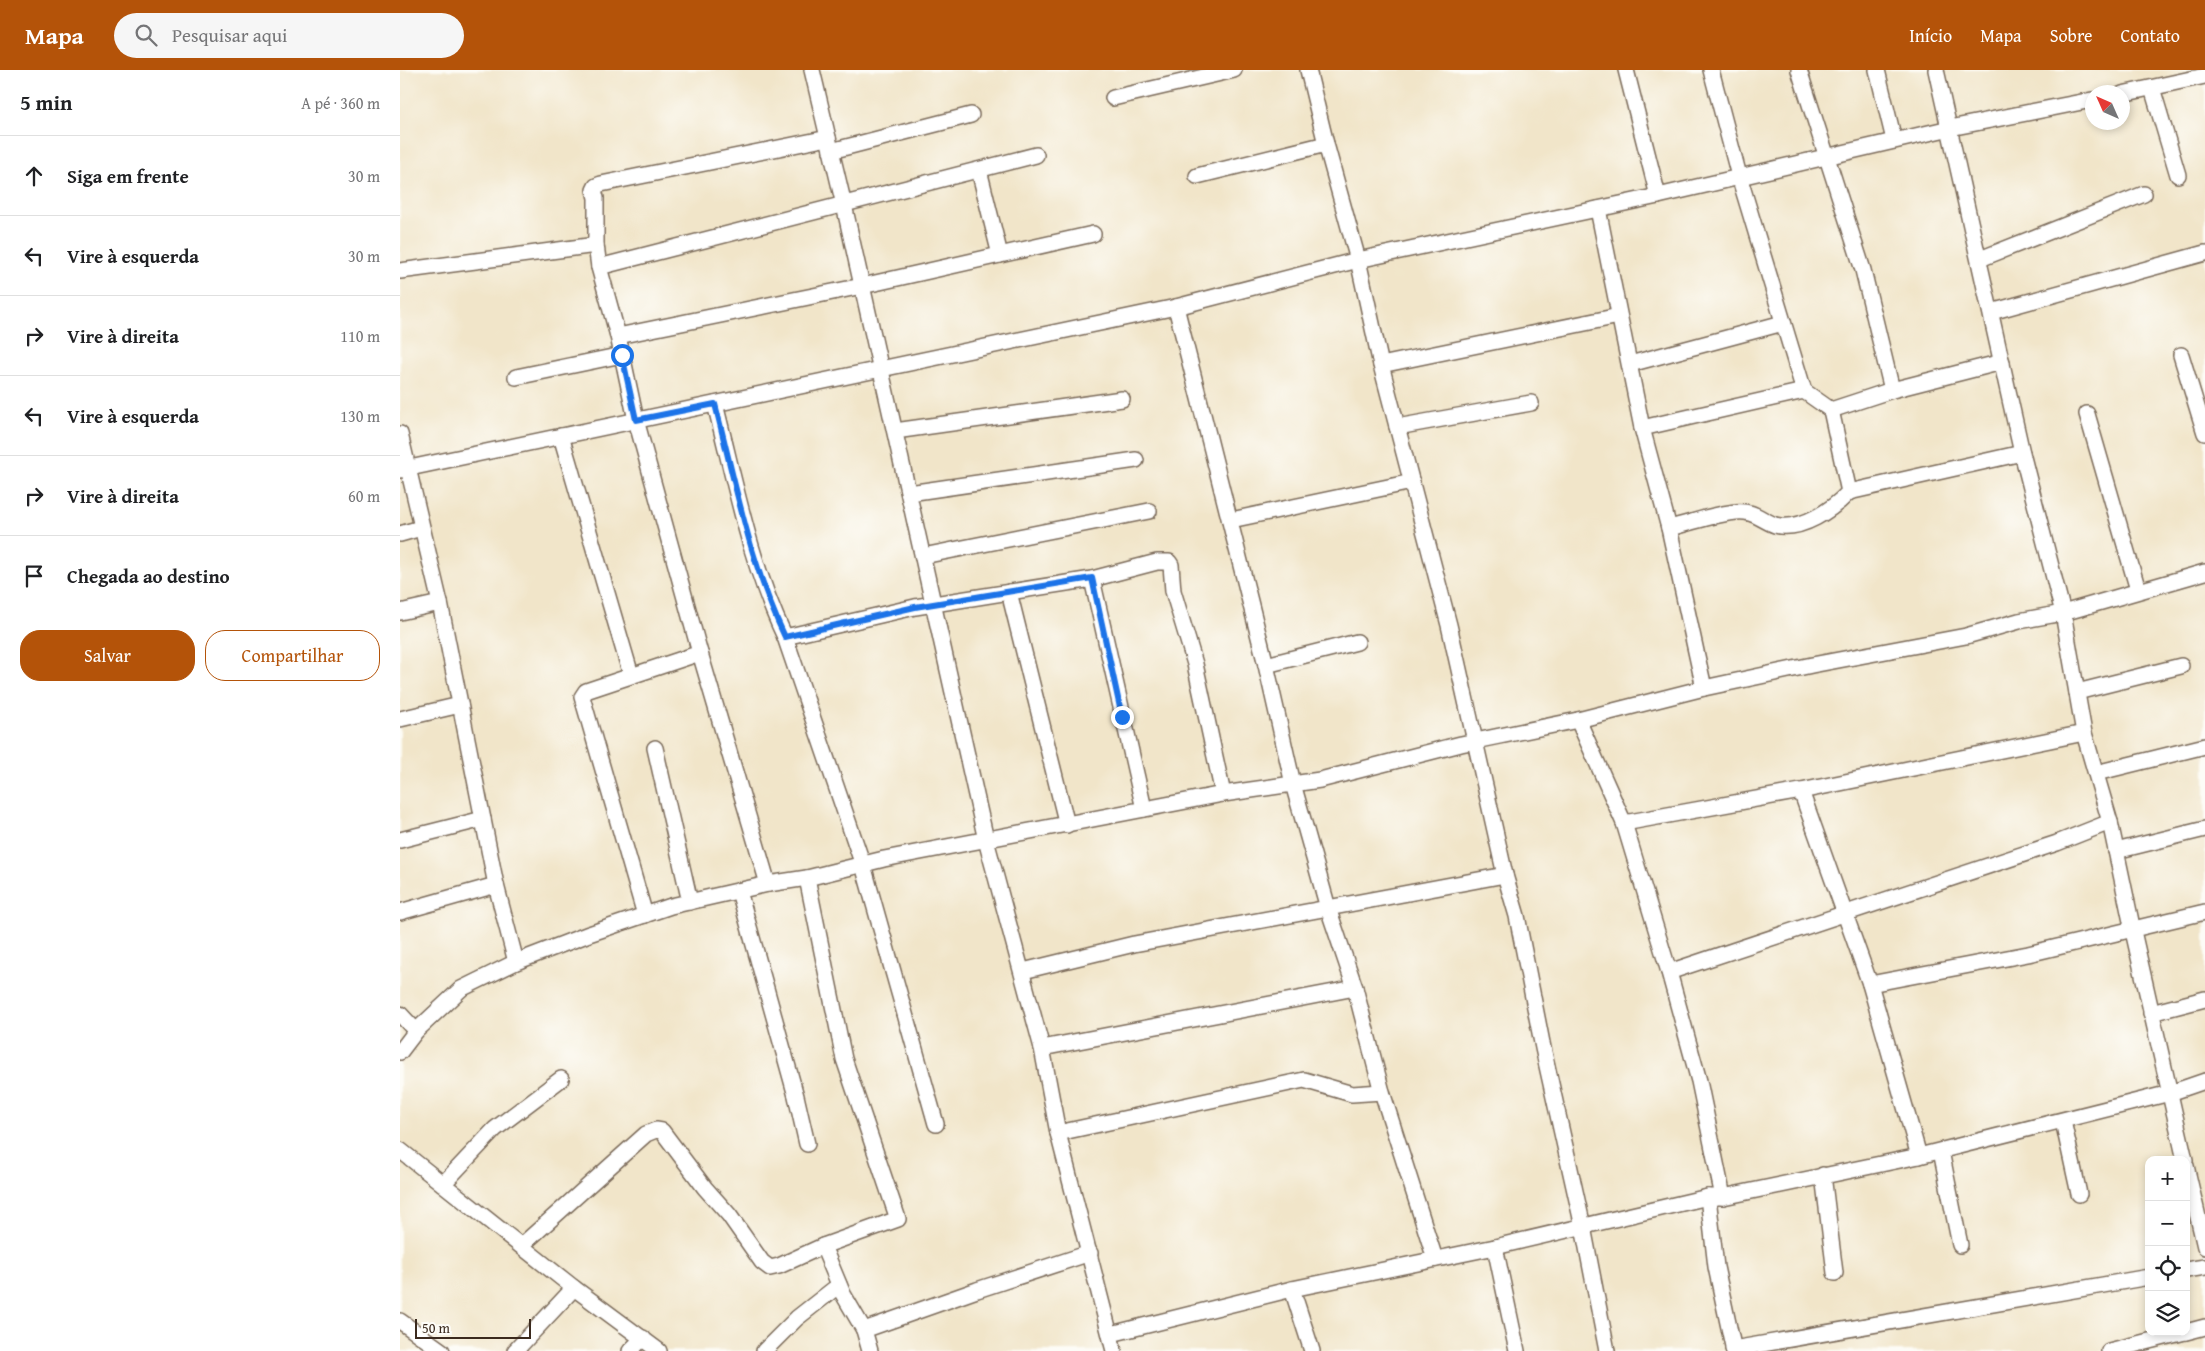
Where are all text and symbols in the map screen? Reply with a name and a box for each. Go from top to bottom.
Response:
search box [114,13,464,58]
text: Mapa [25,18,84,53]
icon: search [132,21,160,49]
text: Pesquisar aqui [172,21,287,49]
text: Início [1909,22,1952,49]
text: Mapa [1980,22,2022,49]
text: Sobre [2050,22,2093,49]
text: Contato [2121,22,2180,49]
north arrow [2085,85,2130,130]
text: 5 min [20,87,72,118]
text: A pé · 360 m [301,91,380,115]
icon: ahead [20,162,48,190]
text: Siga em frente [67,162,189,190]
text: 30 m [348,164,380,188]
icon: left [20,242,48,270]
text: Vire à esquerda [67,242,199,270]
text: 30 m [348,244,380,268]
icon: right [20,322,48,350]
text: Vire à direita [67,322,179,350]
text: 110 m [340,324,380,348]
route start [611,344,634,367]
icon: left [20,402,48,430]
text: Vire à esquerda [67,402,199,430]
text: 130 m [340,404,380,428]
icon: right [20,482,48,510]
text: Vire à direita [67,482,179,510]
text: 60 m [348,484,380,508]
icon: arrive [20,562,48,590]
text: Chegada ao destino [67,562,230,590]
button: Salvar [20,630,195,681]
button: Compartilhar [205,630,380,681]
route end [1111,706,1134,729]
map controls [2145,1156,2190,1336]
button: + [2145,1156,2190,1201]
button: − [2145,1201,2190,1246]
button: locate [2145,1246,2190,1291]
button: layers [2145,1291,2190,1336]
scale bar [415,1316,531,1339]
text: 50 m [422,1318,450,1338]

